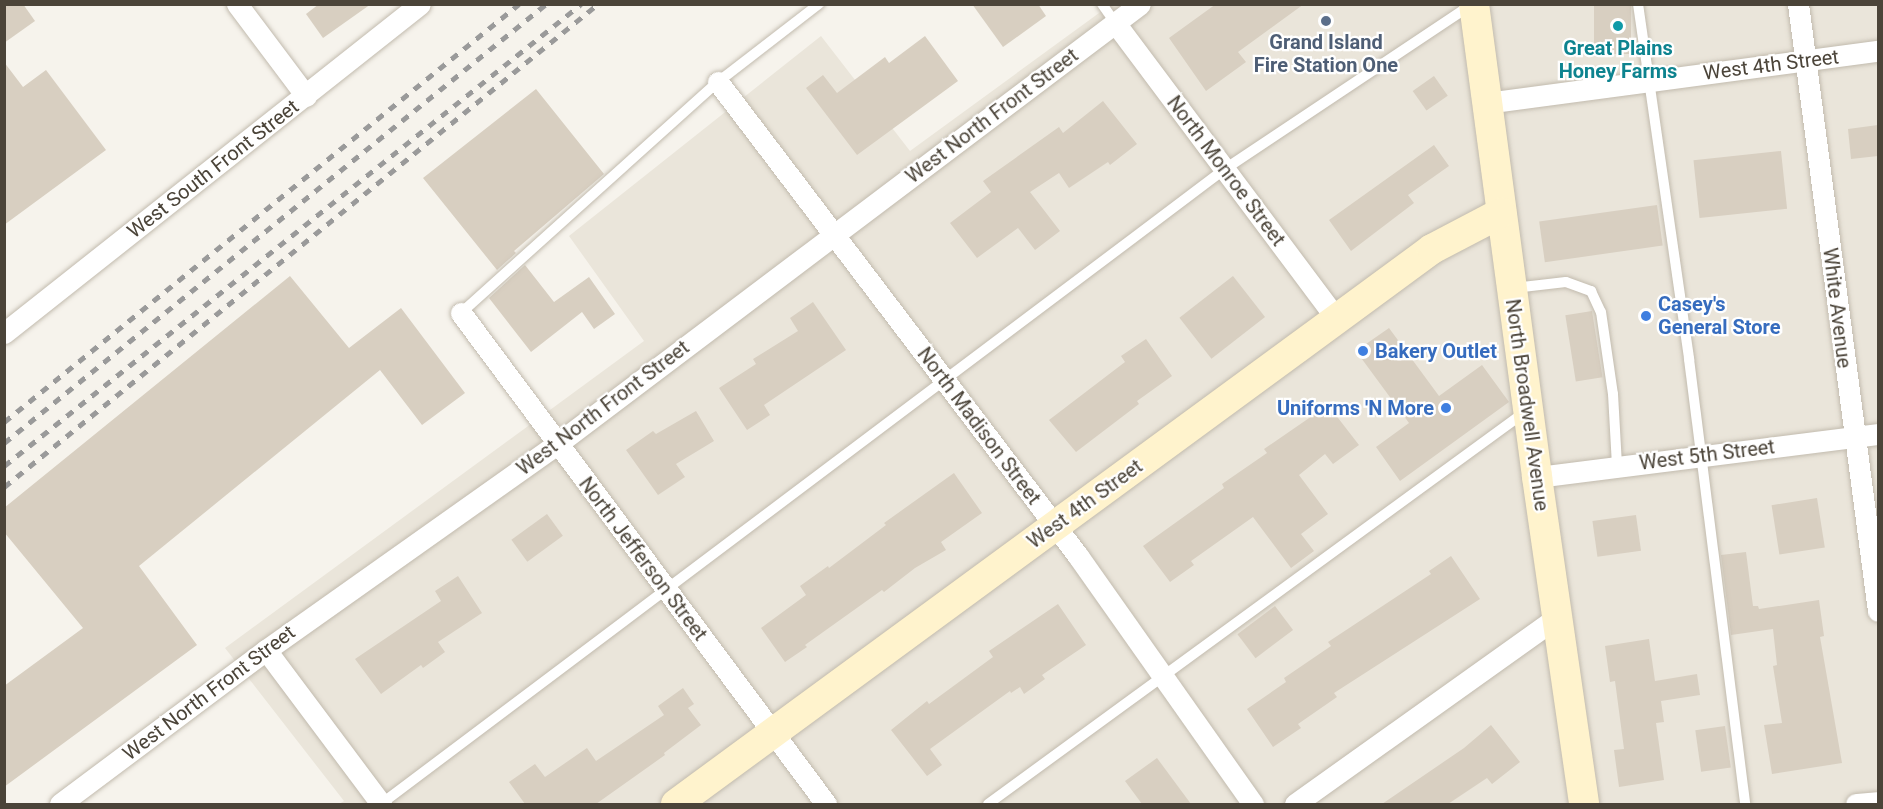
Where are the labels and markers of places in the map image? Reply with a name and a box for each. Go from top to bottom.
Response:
marker: Grand Island Fire Station One [1319,14,1333,28]
marker: Great Plains Honey Farms [1611,19,1625,33]
place label: Grand Island Fire Station One [1254,30,1398,77]
place label: Great Plains Honey Farms [1559,36,1677,83]
place label: Casey's General Store [1658,292,1780,339]
marker: Casey's General Store [1639,309,1653,323]
place label: Bakery Outlet [1375,339,1497,363]
marker: Bakery Outlet [1356,344,1370,358]
place label: Uniforms 'N More [1277,396,1434,420]
marker: Uniforms 'N More [1439,401,1453,415]

